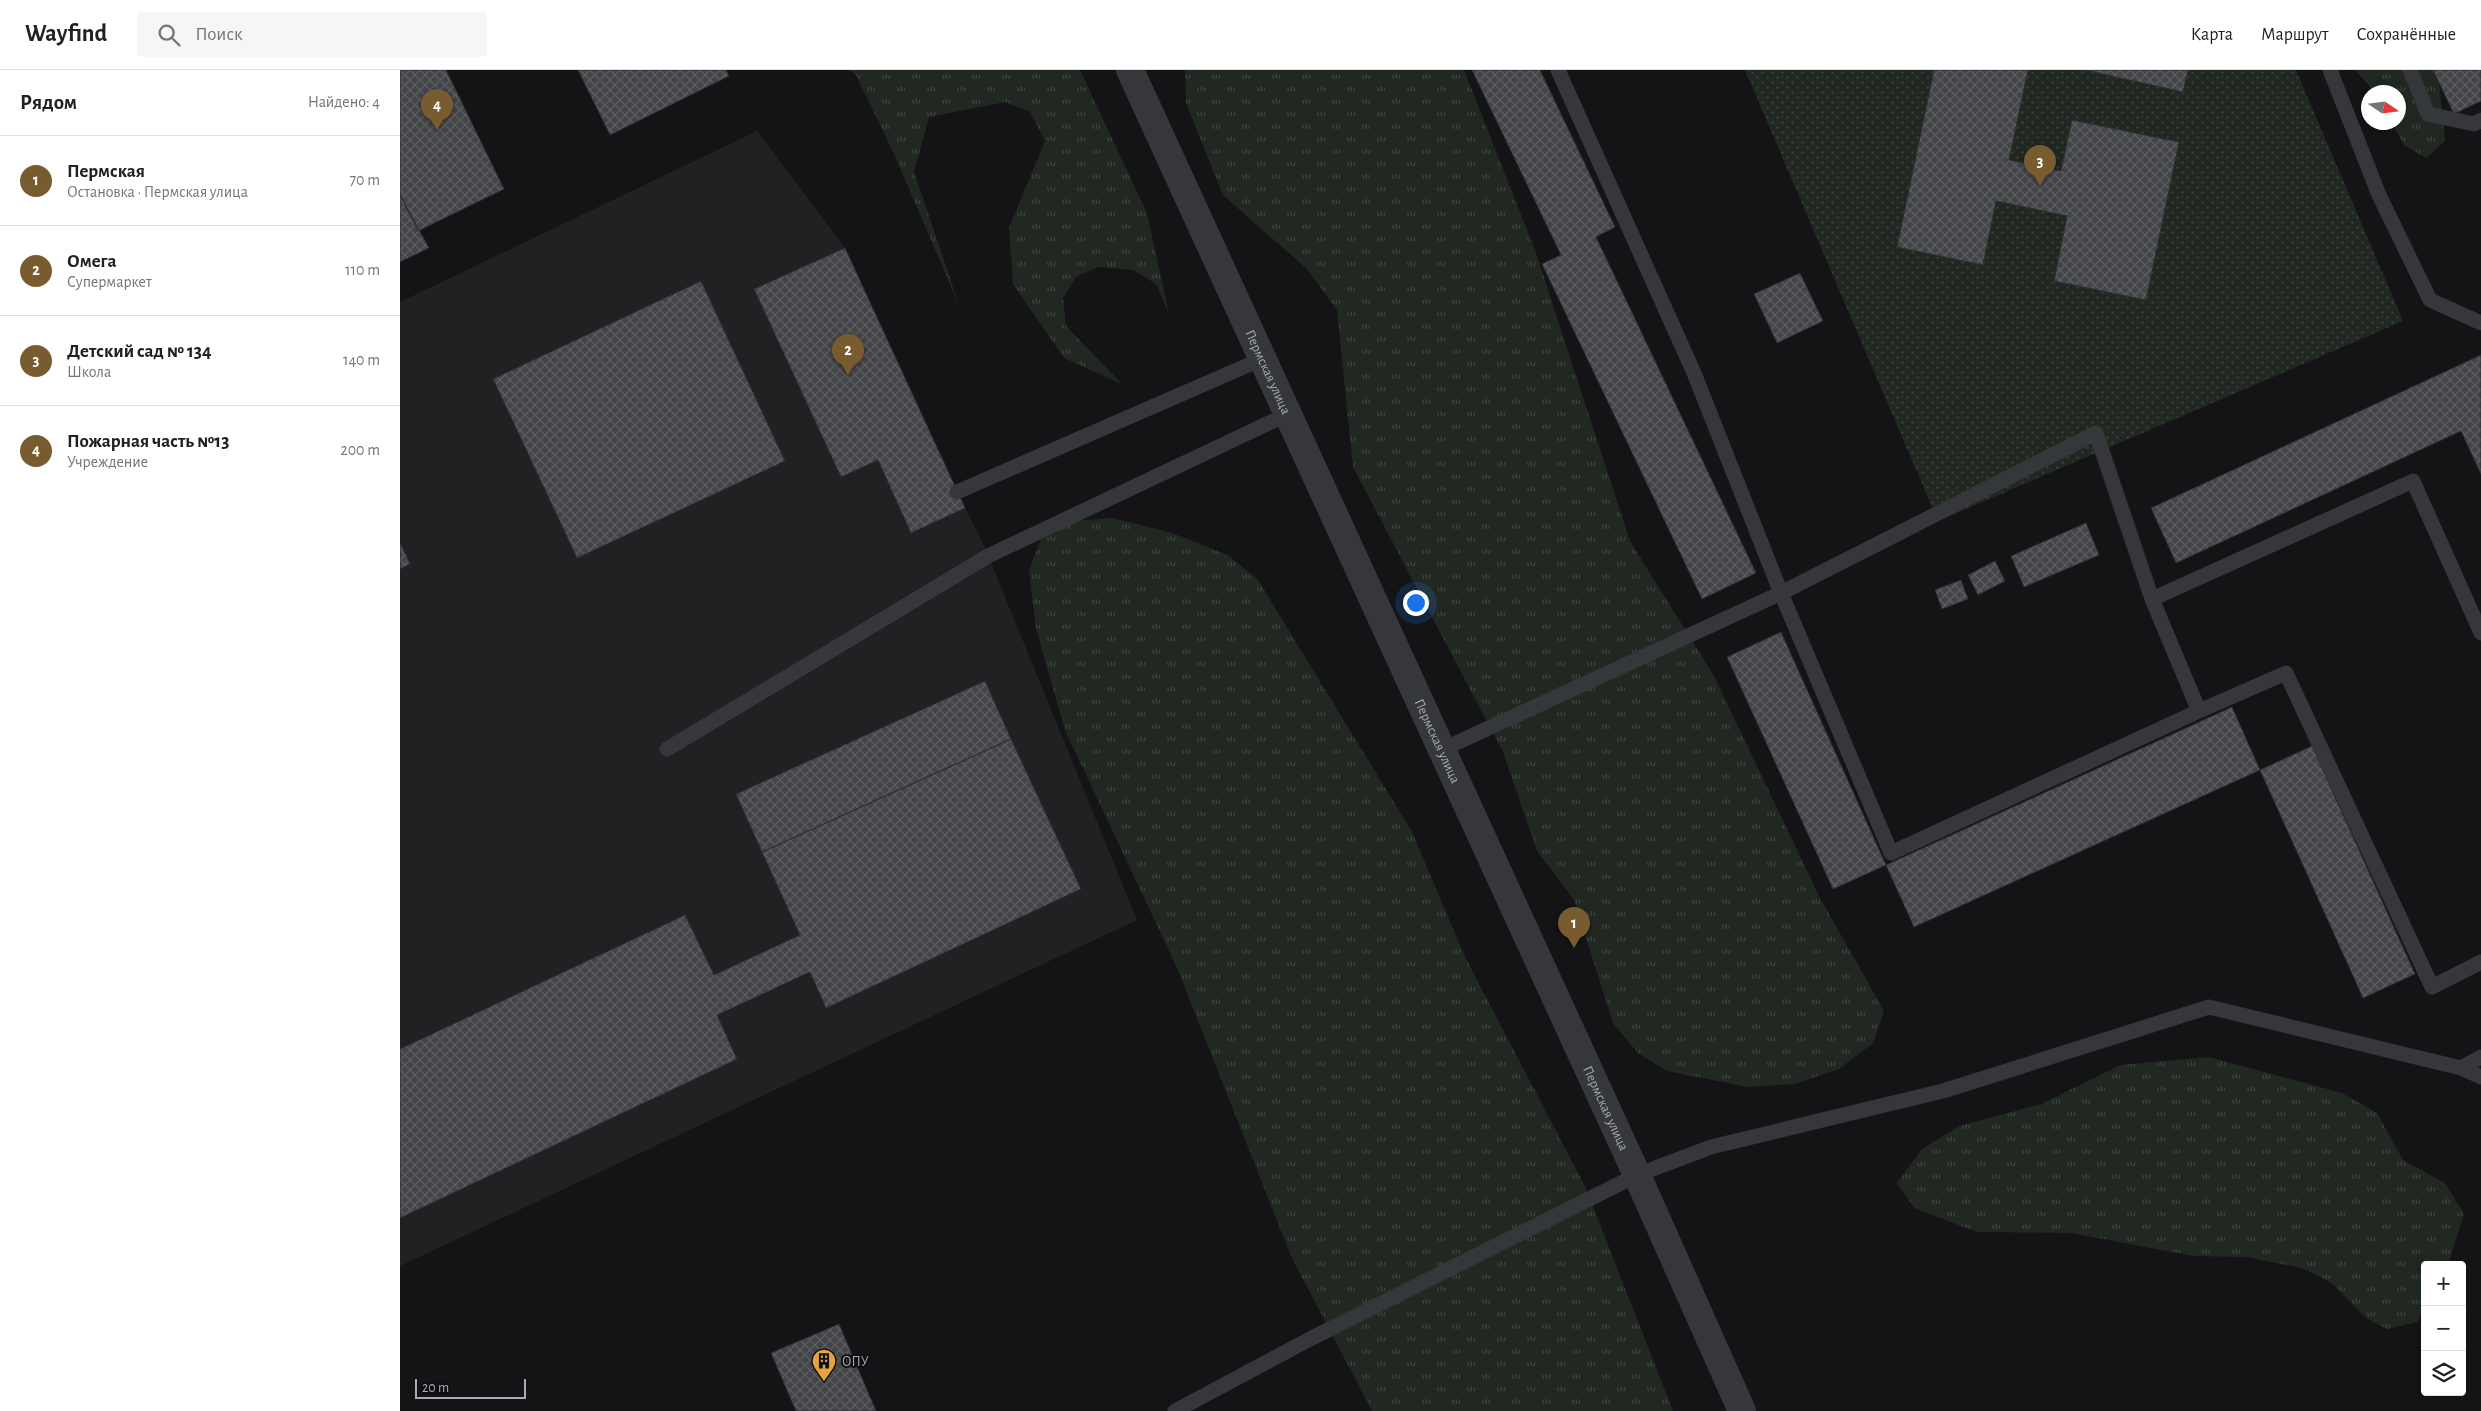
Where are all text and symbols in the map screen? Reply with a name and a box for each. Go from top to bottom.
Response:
search box [137,12,487,57]
icon: search [155,21,183,49]
text: Wayfind [25,22,107,46]
text: Поиск [195,25,243,44]
text: Карта [2191,26,2233,44]
text: Маршрут [2261,26,2329,44]
text: Сохранённые [2357,26,2456,44]
north arrow [2361,85,2406,130]
pin: 4 [421,89,453,130]
text: Рядом [20,92,77,113]
text: Найдено: 4 [308,94,380,110]
pin: 3 [2024,145,2056,186]
text: Пермская [67,162,145,181]
text: 1 [33,172,39,188]
text: 70 m [349,172,380,188]
text: Остановка · Пермская улица [67,184,248,200]
text: Омега [67,252,117,271]
text: 2 [32,262,40,278]
text: 110 m [345,262,380,278]
text: Супермаркет [67,274,152,290]
street label: Пермская улица [1242,328,1293,417]
pin: 2 [832,334,864,375]
text: Детский сад № 134 [67,342,211,361]
text: 3 [33,352,39,368]
text: 140 m [343,352,380,368]
text: Школа [67,364,111,380]
text: Пожарная часть №13 [67,432,229,451]
text: 4 [32,442,40,458]
text: 200 m [340,442,380,458]
text: Учреждение [67,454,148,470]
your location [1403,590,1429,616]
street label: Пермская улица [1411,697,1462,786]
pin: 1 [1558,907,1590,948]
street label: Пермская улица [1580,1064,1631,1153]
map controls [2421,1261,2466,1396]
button: + [2421,1261,2466,1306]
button: − [2421,1306,2466,1351]
building icon: ОПУ [811,1348,837,1382]
button: layers [2421,1351,2466,1396]
place label: ОПУ [842,1355,869,1369]
scale bar [415,1376,526,1399]
text: 20 m [422,1381,449,1395]

